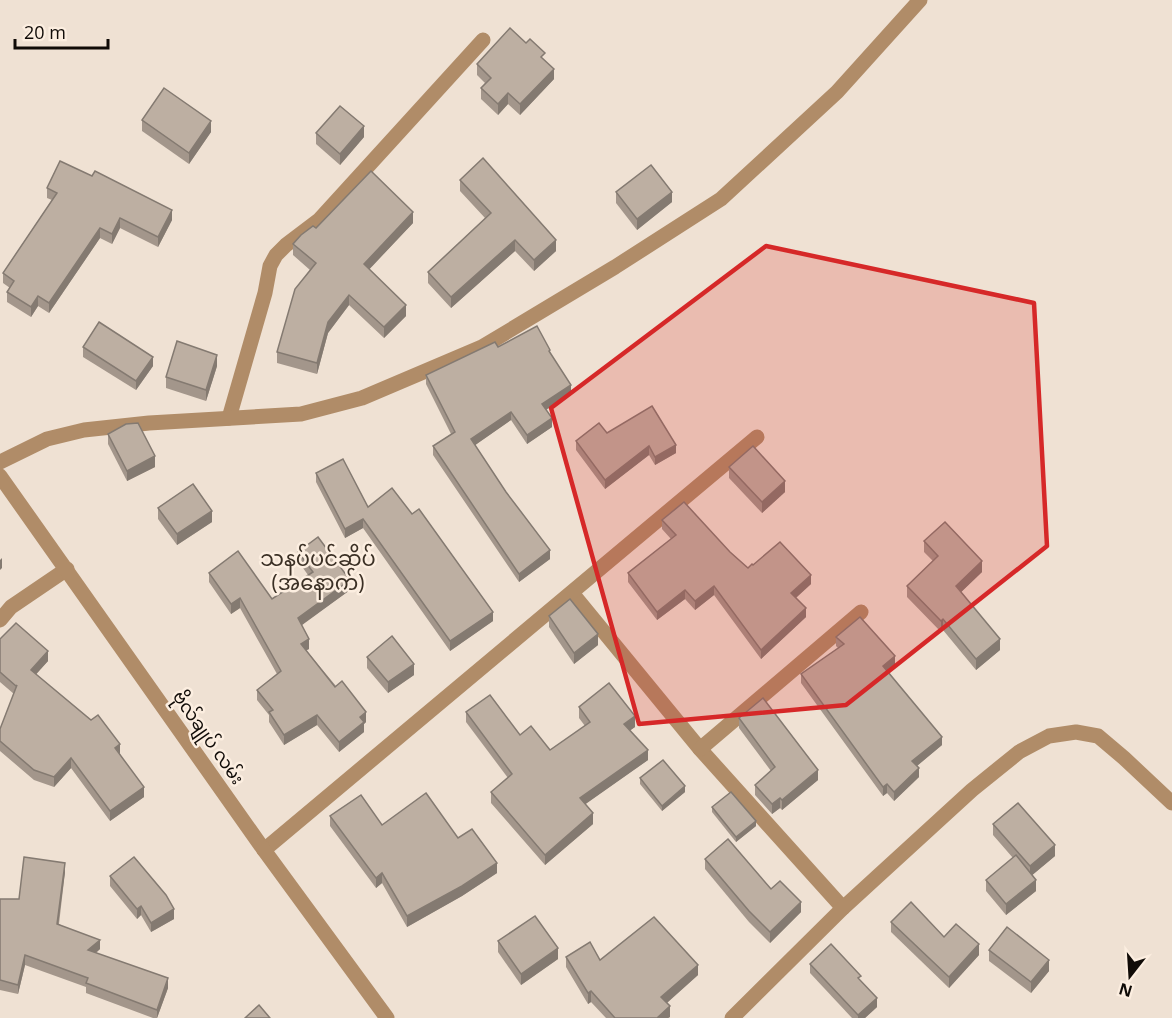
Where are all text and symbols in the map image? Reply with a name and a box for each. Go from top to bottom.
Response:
scale bar [15,12,108,50]
text: 20 m [24,20,66,44]
district label: သနပ်ပင်ဆိပ် (အနောက်) [260,543,376,600]
street label: ဗိုလ်ချုပ် လမ်း [165,685,251,791]
north arrow [1100,946,1160,1006]
text: N [1116,978,1135,1003]

